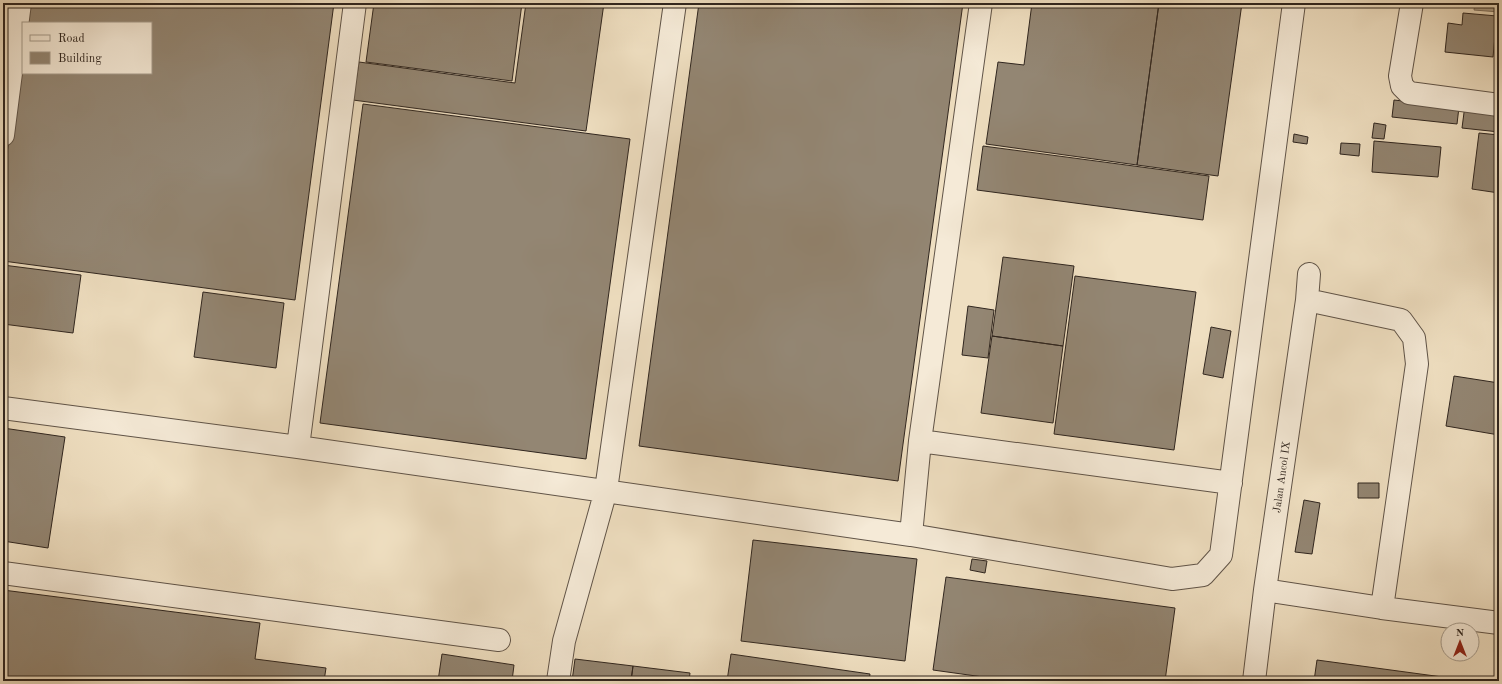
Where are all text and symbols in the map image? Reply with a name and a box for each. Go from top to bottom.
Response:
legend [22,22,152,74]
text: Road [58,33,85,45]
text: Building [58,53,102,65]
street label: Jalan Ancol IX [1272,441,1293,514]
north arrow [1440,622,1480,662]
text: N [1456,628,1465,639]

